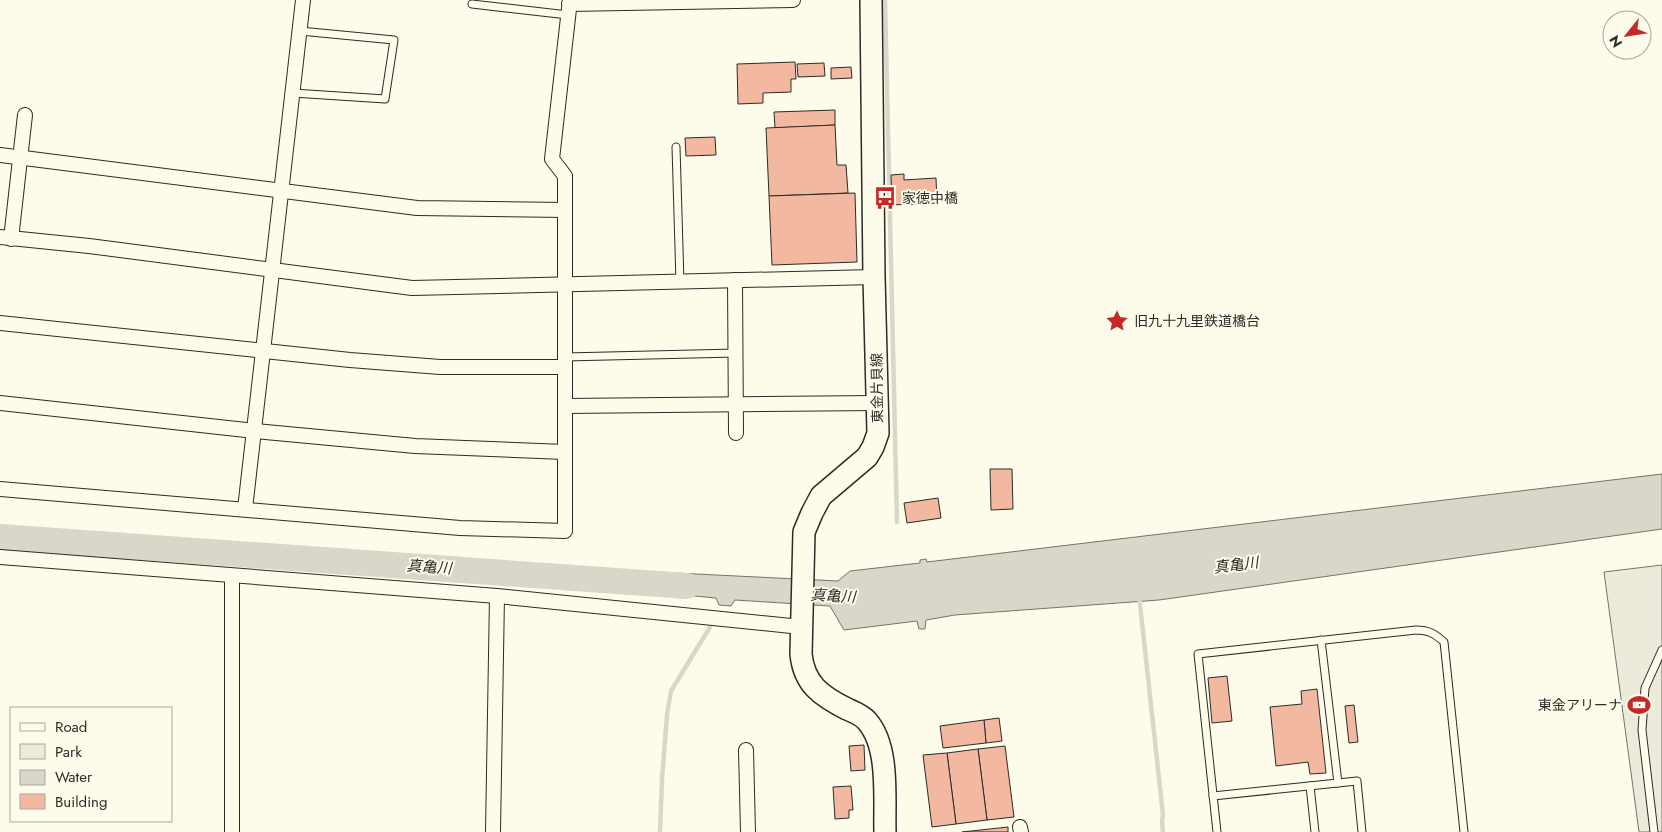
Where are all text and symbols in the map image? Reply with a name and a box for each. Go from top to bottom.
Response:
north arrow [1602,10,1652,60]
text: N [1604,32,1627,51]
bus stop icon: 家徳中橋 [872,185,898,211]
place label: 家徳中橋 [902,188,958,208]
place icon: 旧九十九里鉄道橋台 [1104,308,1130,334]
place label: 旧九十九里鉄道橋台 [1134,311,1260,331]
street label: 東金片貝線 [866,353,888,423]
water label: 真亀川 [1212,551,1262,579]
water label: 真亀川 [406,554,454,580]
water label: 真亀川 [810,584,858,608]
sports icon: 東金アリーナ [1626,692,1652,718]
place label: 東金アリーナ [1538,695,1622,715]
legend [10,707,172,822]
text: Road [55,716,87,738]
text: Park [55,741,82,763]
text: Water [55,766,93,788]
text: Building [55,791,107,813]

